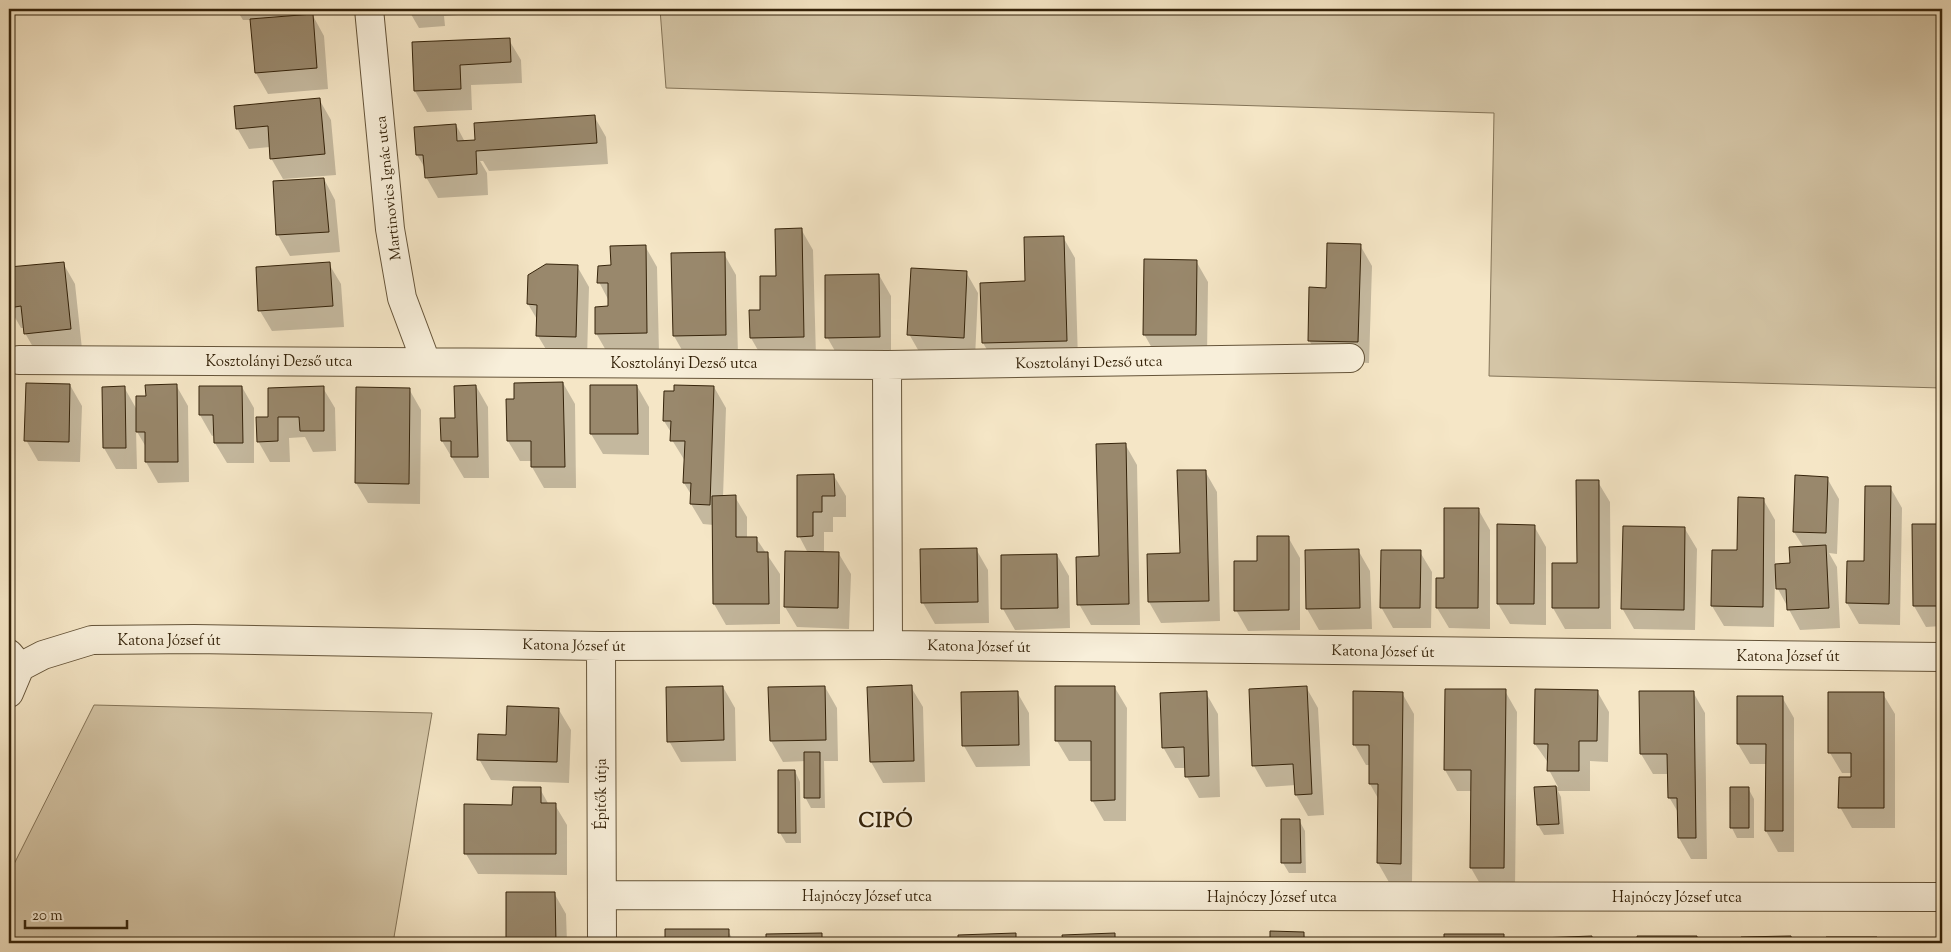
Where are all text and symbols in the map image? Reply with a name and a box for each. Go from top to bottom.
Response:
street label: Martinovics Ignác utca [371,114,408,261]
street label: Kosztolányi Dezső utca [206,352,353,373]
street label: Kosztolányi Dezső utca [1015,352,1163,375]
street label: Kosztolányi Dezső utca [611,354,758,375]
street label: Katona József út [117,631,221,652]
street label: Katona József út [522,635,626,658]
street label: Katona József út [927,636,1031,659]
street label: Katona József út [1331,641,1435,664]
street label: Katona József út [1736,647,1840,668]
street label: Építők útja [591,758,613,830]
district label: CIPÓ [858,807,914,837]
street label: Hajnóczy József utca [802,887,932,908]
street label: Hajnóczy József utca [1207,888,1337,909]
street label: Hajnóczy József utca [1612,888,1742,909]
scale bar [25,897,128,929]
text: 20 m [32,906,63,927]

